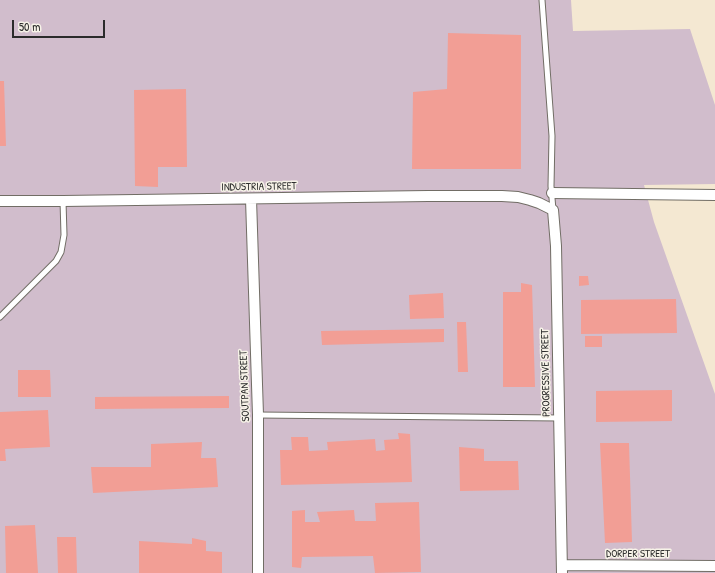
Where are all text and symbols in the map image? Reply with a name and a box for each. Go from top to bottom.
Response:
scale bar [14,12,107,38]
text: 50 m [19,18,40,35]
street label: INDUSTRIA STREET [221,180,297,194]
street label: PROGRESSIVE STREET [539,329,553,417]
street label: SOUTPAN STREET [237,350,253,422]
street label: DORPER STREET [606,547,670,561]

